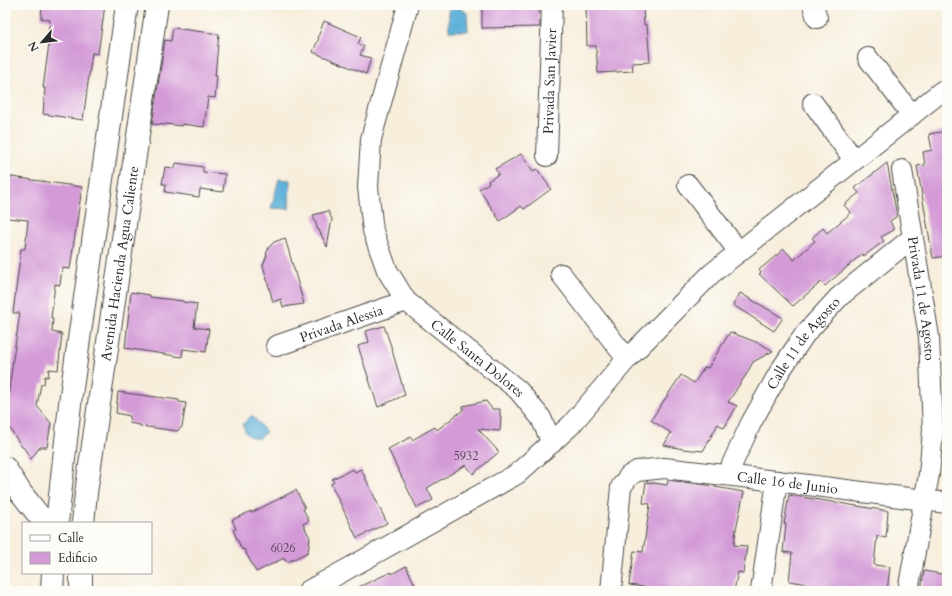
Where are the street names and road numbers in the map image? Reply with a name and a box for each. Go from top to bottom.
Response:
street label: Privada San Javier [539,27,561,134]
street label: Avenida Hacienda Agua Caliente [96,165,143,363]
street label: Privada 11 de Agosto [903,235,939,361]
street label: Calle 11 de Agosto [763,293,845,393]
street label: Privada Alessia [297,301,386,347]
street label: Calle Santa Dolores [426,315,529,402]
street label: Calle 16 de Junio [736,467,839,499]

